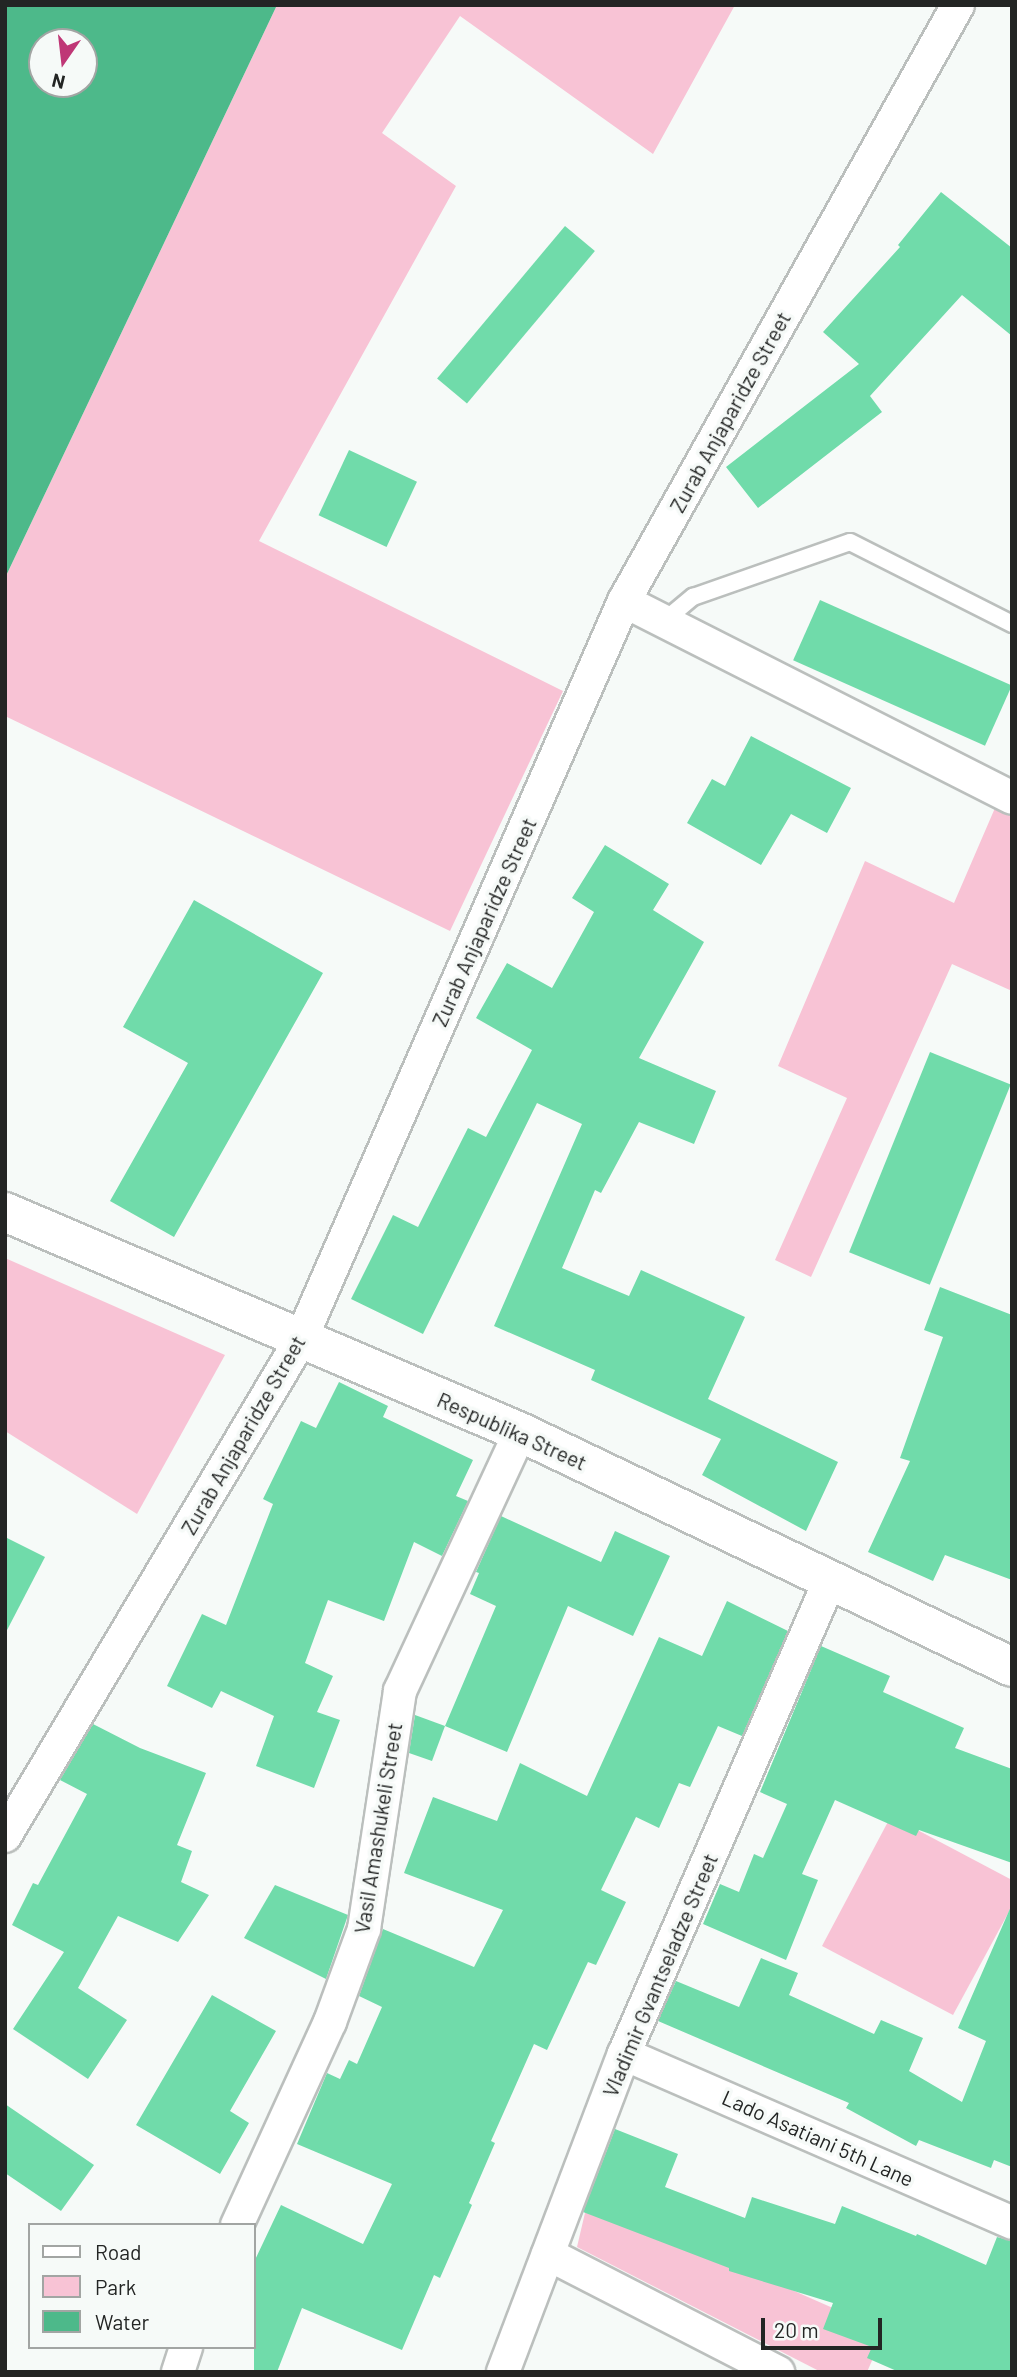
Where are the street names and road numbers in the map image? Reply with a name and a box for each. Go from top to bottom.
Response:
street label: Zurab Anjaparidze Street [664,307,796,517]
street label: Zurab Anjaparidze Street [427,814,541,1030]
street label: Zurab Anjaparidze Street [176,1331,310,1539]
street label: Respublika Street [433,1387,591,1475]
street label: Vasil Amashukeli Street [349,1721,407,1935]
street label: Vladimir Gvantseladze Street [597,1849,723,2101]
street label: Lado Asatiani 5th Lane [718,2084,918,2192]

